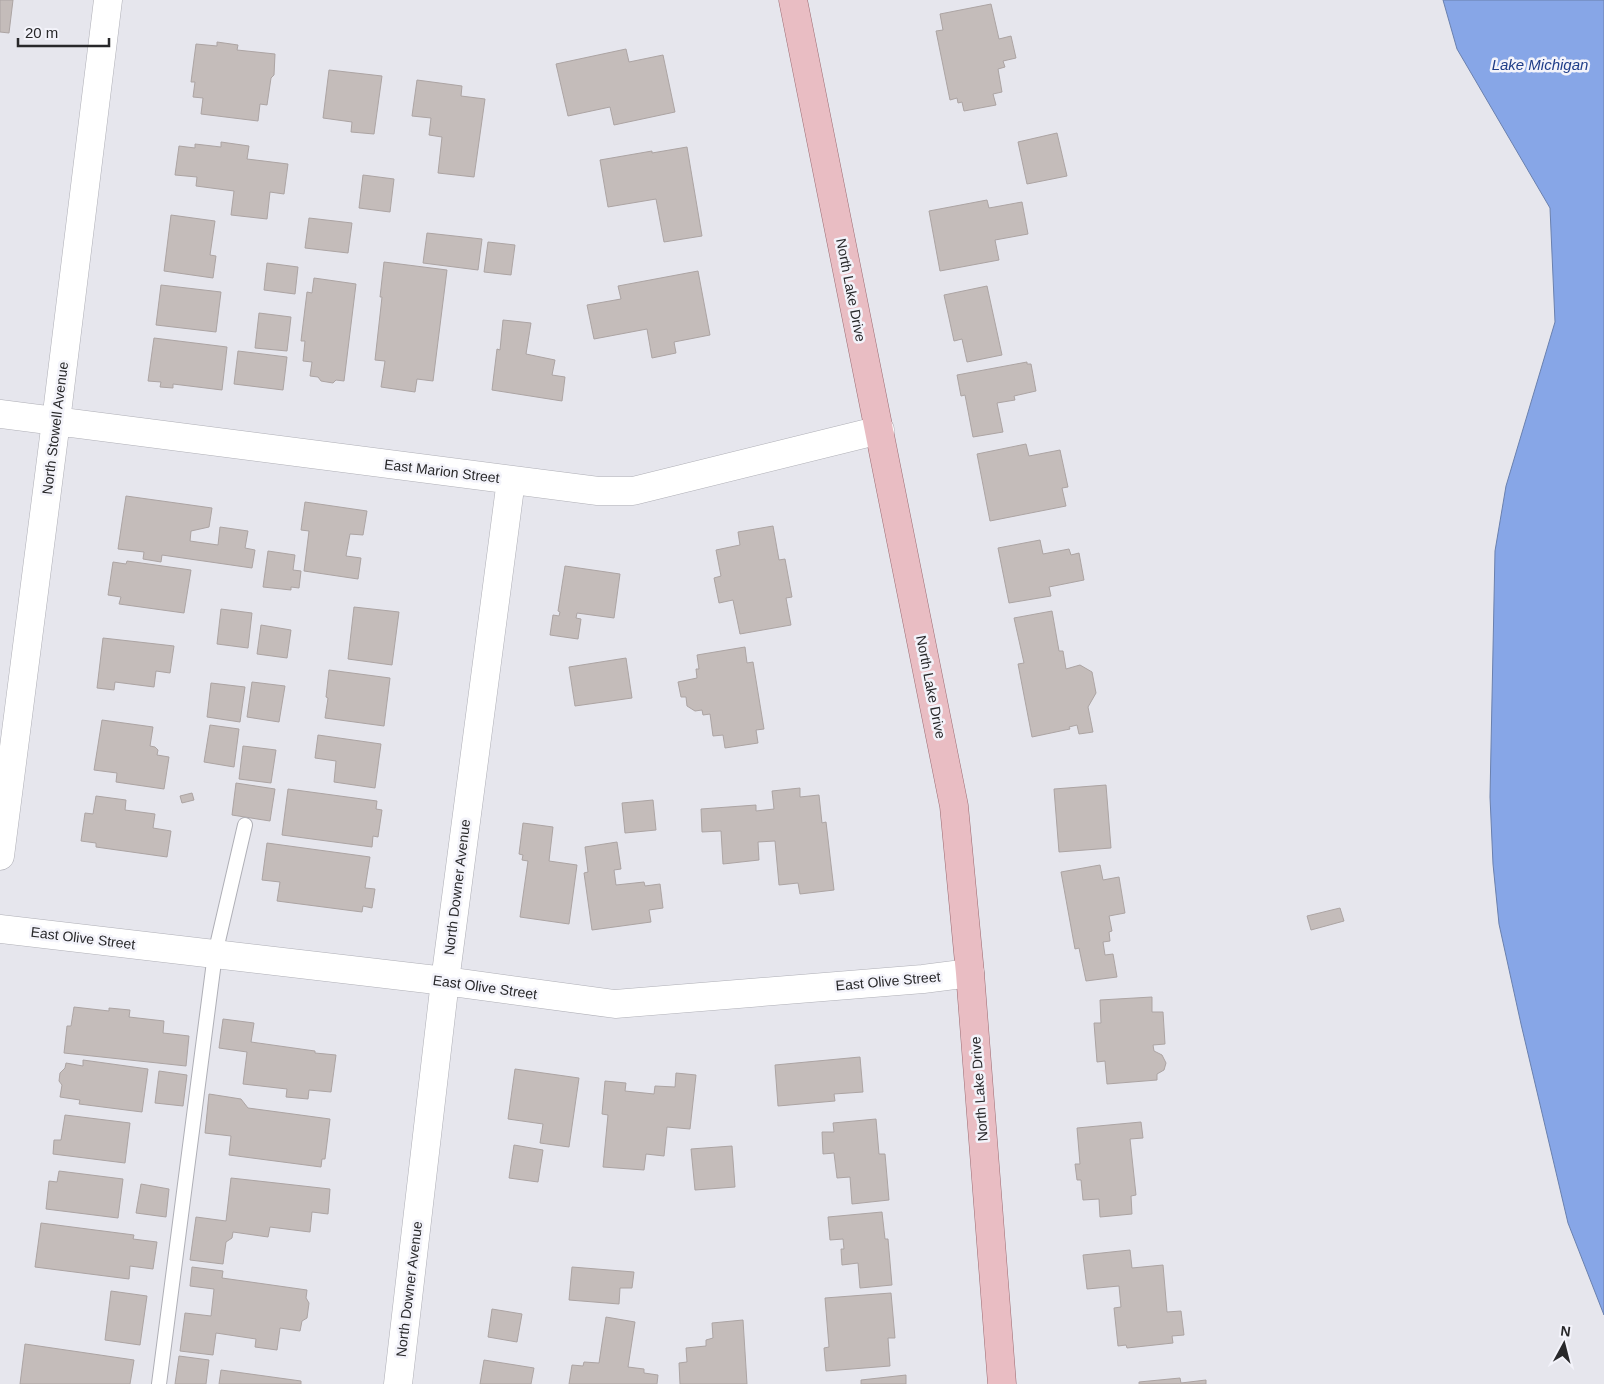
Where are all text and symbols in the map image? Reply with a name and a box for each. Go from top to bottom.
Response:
scale bar [18,15,109,47]
text: 20 m [25,24,58,41]
water label: Lake Michigan [1492,56,1588,73]
street label: North Lake Drive [833,237,869,343]
street label: North Stowell Avenue [39,361,71,495]
street label: East Marion Street [383,456,501,486]
street label: North Lake Drive [913,634,949,740]
street label: North Downer Avenue [441,818,473,956]
street label: East Olive Street [30,924,136,952]
street label: East Olive Street [835,968,941,994]
street label: East Olive Street [432,972,538,1002]
street label: North Lake Drive [967,1036,991,1142]
street label: North Downer Avenue [393,1220,425,1358]
north arrow [1539,1319,1589,1369]
text: N [1560,1323,1572,1340]

